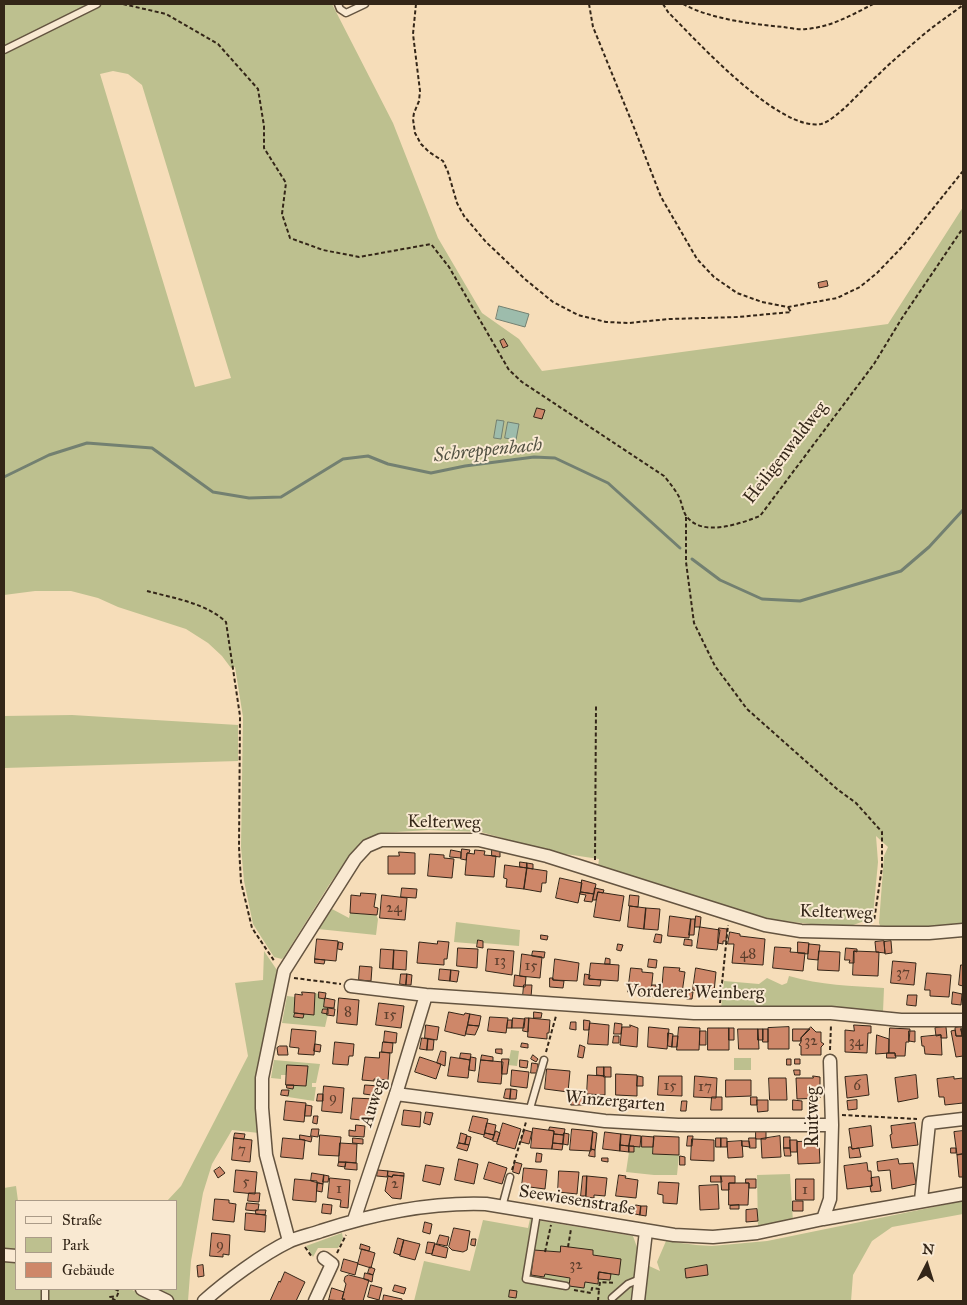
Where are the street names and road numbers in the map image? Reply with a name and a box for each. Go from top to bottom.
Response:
street label: Heiligenwaldweg [739,398,833,508]
street label: Kelterweg [407,812,481,834]
street label: Kelterweg [799,901,873,925]
street label: Vorderer Weinberg [626,981,764,1005]
street label: Auweg [356,1076,392,1130]
street label: Winzergarten [564,1087,666,1117]
street label: Ruitweg [803,1087,825,1147]
street label: Seewiesenstraße [517,1181,637,1221]

